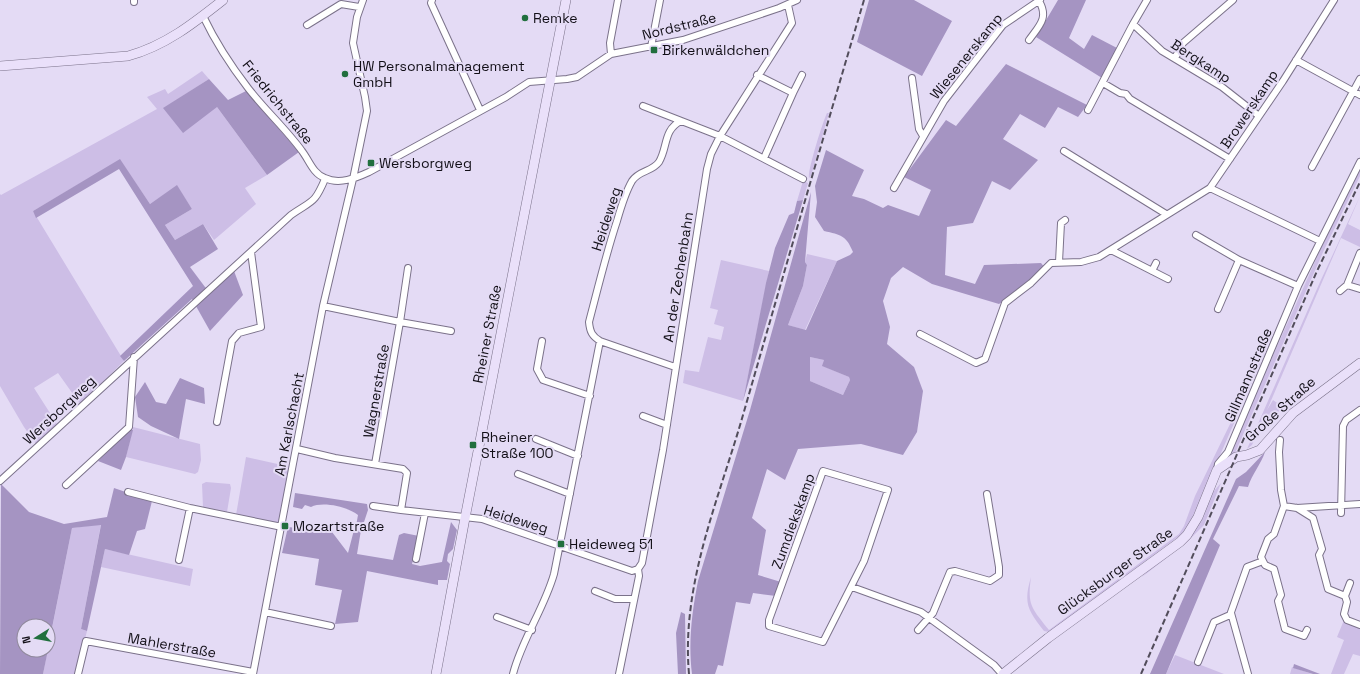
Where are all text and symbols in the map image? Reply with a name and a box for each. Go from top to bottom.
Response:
street label: Nordstraße [640,8,718,44]
place label: Remke [533,9,578,27]
street label: Wiesenerskamp [926,9,1006,103]
marker: Remke [520,13,530,23]
street label: Bergkamp [1168,35,1234,87]
place label: Birkenwäldchen [662,41,769,59]
marker: Birkenwäldchen [649,45,659,55]
street label: Friedrichstraße [239,56,317,148]
place label: HW Personalmanagement GmbH [353,57,525,91]
street label: Browerskamp [1216,66,1282,152]
marker: HW Personalmanagement GmbH [340,69,350,79]
place label: Wersborgweg [379,154,472,172]
marker: Wersborgweg [366,158,376,168]
street label: Heideweg [587,185,625,253]
street label: An der Zechenbahn [659,211,697,343]
street label: Rheiner Straße [469,283,505,385]
street label: Gillmannstraße [1220,325,1276,425]
street label: Wagnerstraße [359,343,393,439]
street label: Am Karlschacht [270,371,308,477]
street label: Wersborgweg [19,372,99,448]
street label: Große Straße [1241,373,1319,445]
place label: Rheiner Straße 100 [481,428,554,462]
marker: Rheiner Straße 100 [468,440,478,450]
street label: Zumdiekskamp [767,471,819,571]
street label: Heideweg [482,501,550,537]
place label: Mozartstraße [293,517,384,535]
marker: Mozartstraße [280,521,290,531]
street label: Glücksburger Straße [1054,523,1176,619]
place label: Heideweg 51 [569,535,653,553]
marker: Heideweg 51 [556,539,566,549]
north arrow [16,618,56,658]
street label: Mahlerstraße [126,628,218,662]
text: N [19,635,34,645]

